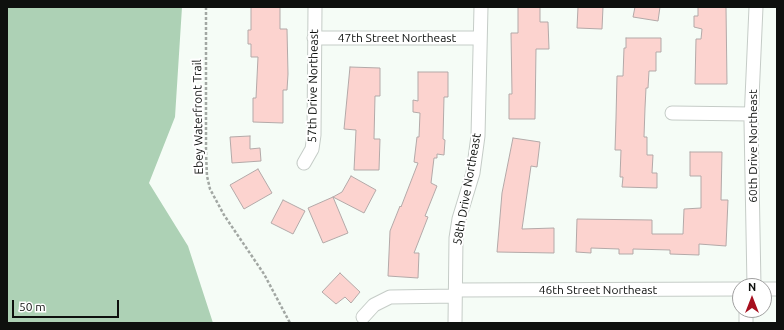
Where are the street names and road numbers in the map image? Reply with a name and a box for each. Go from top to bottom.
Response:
street label: 57th Drive Northeast [305,29,321,143]
street label: 47th Street Northeast [338,31,456,45]
street label: Ebey Waterfront Trail [190,59,206,175]
street label: 60th Drive Northeast [746,89,760,203]
street label: 58th Drive Northeast [450,132,484,246]
street label: 46th Street Northeast [539,283,657,297]

